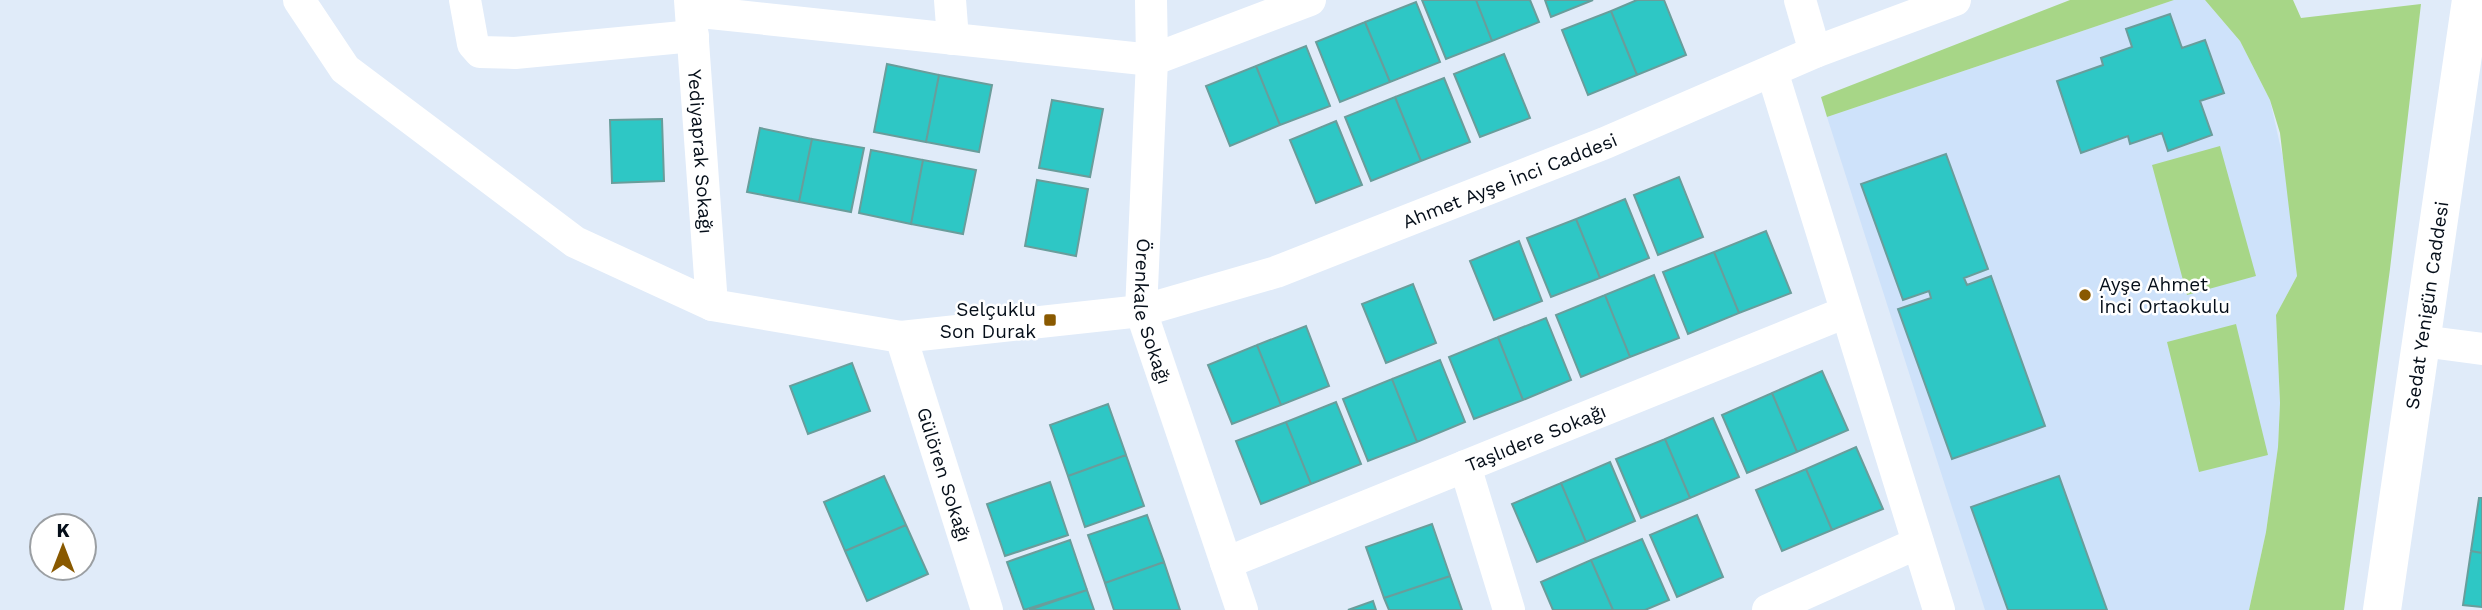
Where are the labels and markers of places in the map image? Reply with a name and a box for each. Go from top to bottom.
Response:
place label: Ayşe Ahmet İnci Ortaokulu [2099,273,2230,318]
marker: Ayşe Ahmet İnci Ortaokulu [2077,287,2093,303]
place label: Selçuklu Son Durak [940,298,1036,343]
marker: Selçuklu Son Durak [1042,312,1058,328]

